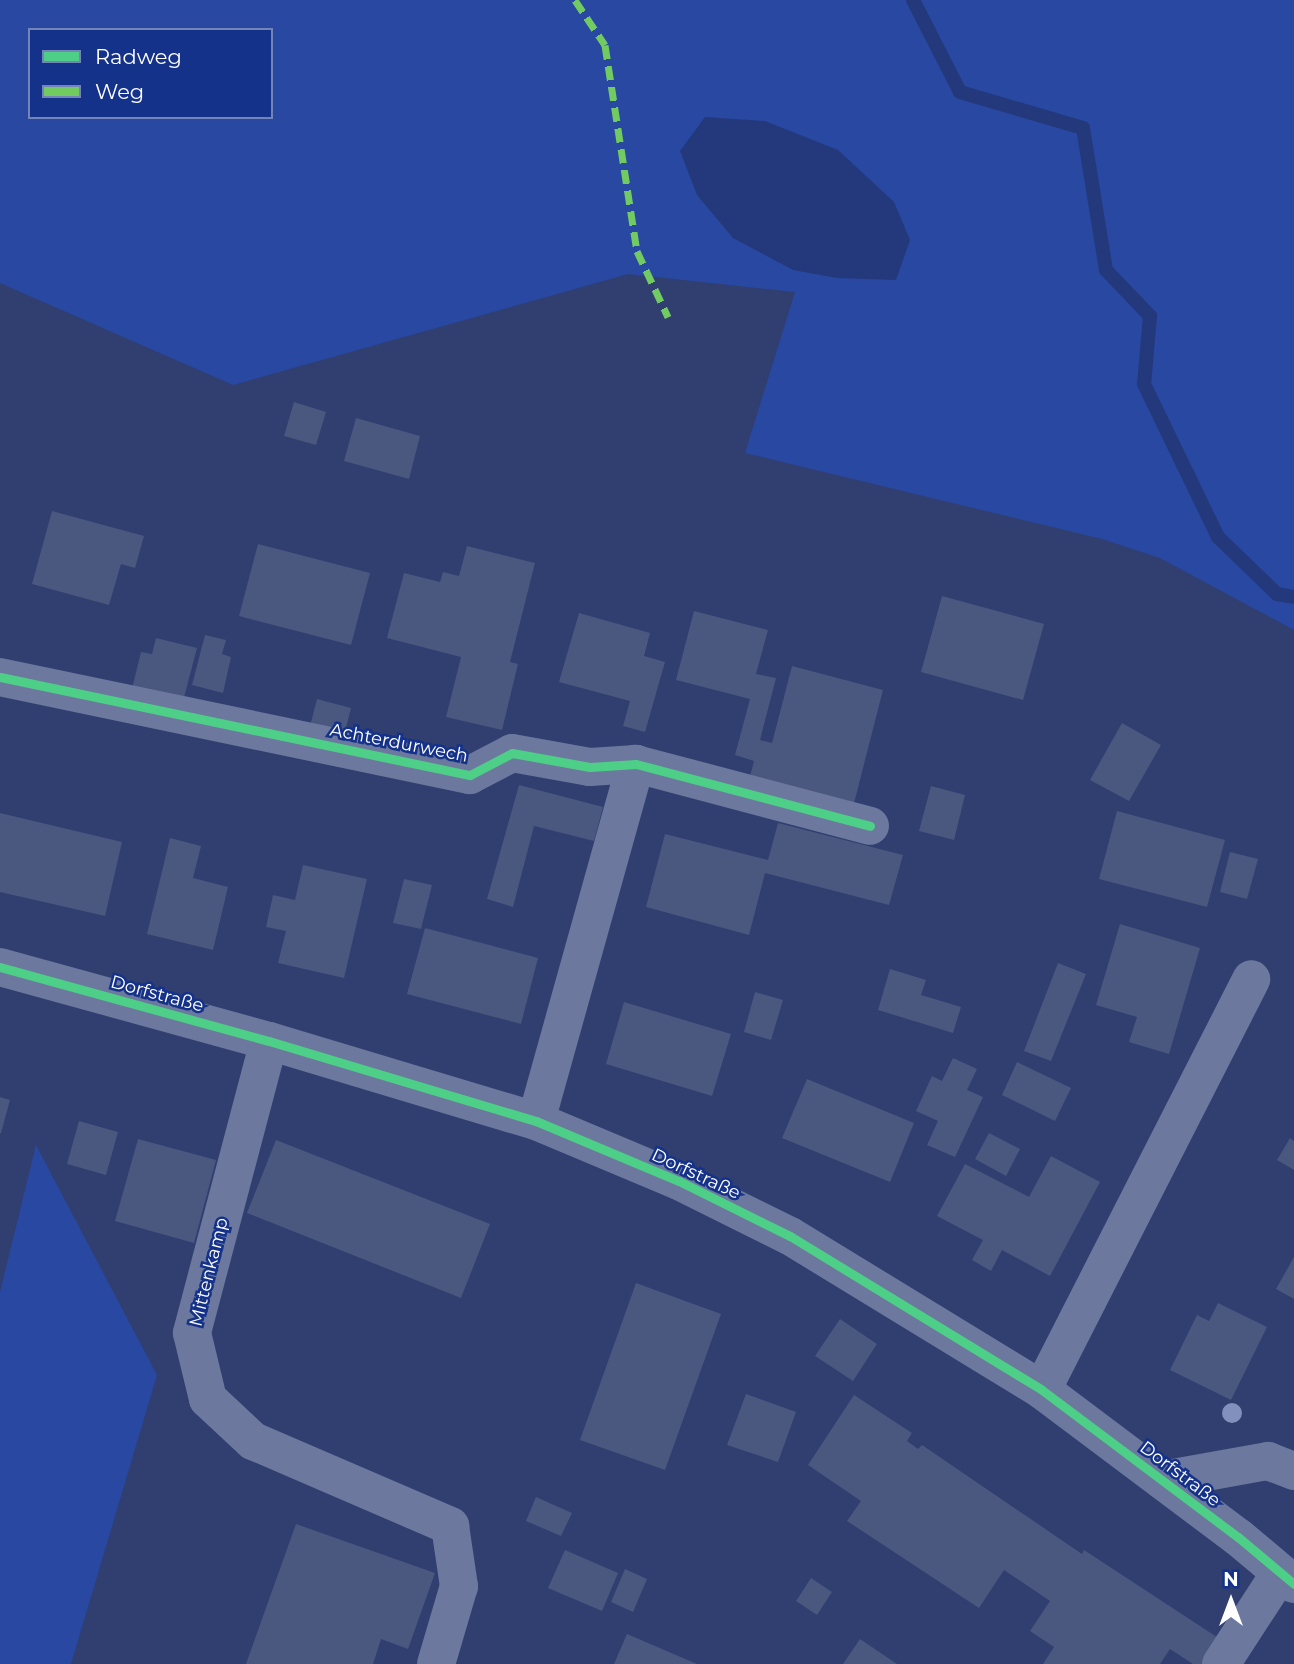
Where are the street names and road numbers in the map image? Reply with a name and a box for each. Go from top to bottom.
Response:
street label: Achterdurwech [328,719,470,767]
street label: Dorfstraße [108,971,206,1017]
street label: Dorfstraße [648,1144,744,1204]
street label: Mittenkamp [185,1215,233,1329]
street label: Dorfstraße [1135,1437,1225,1511]

